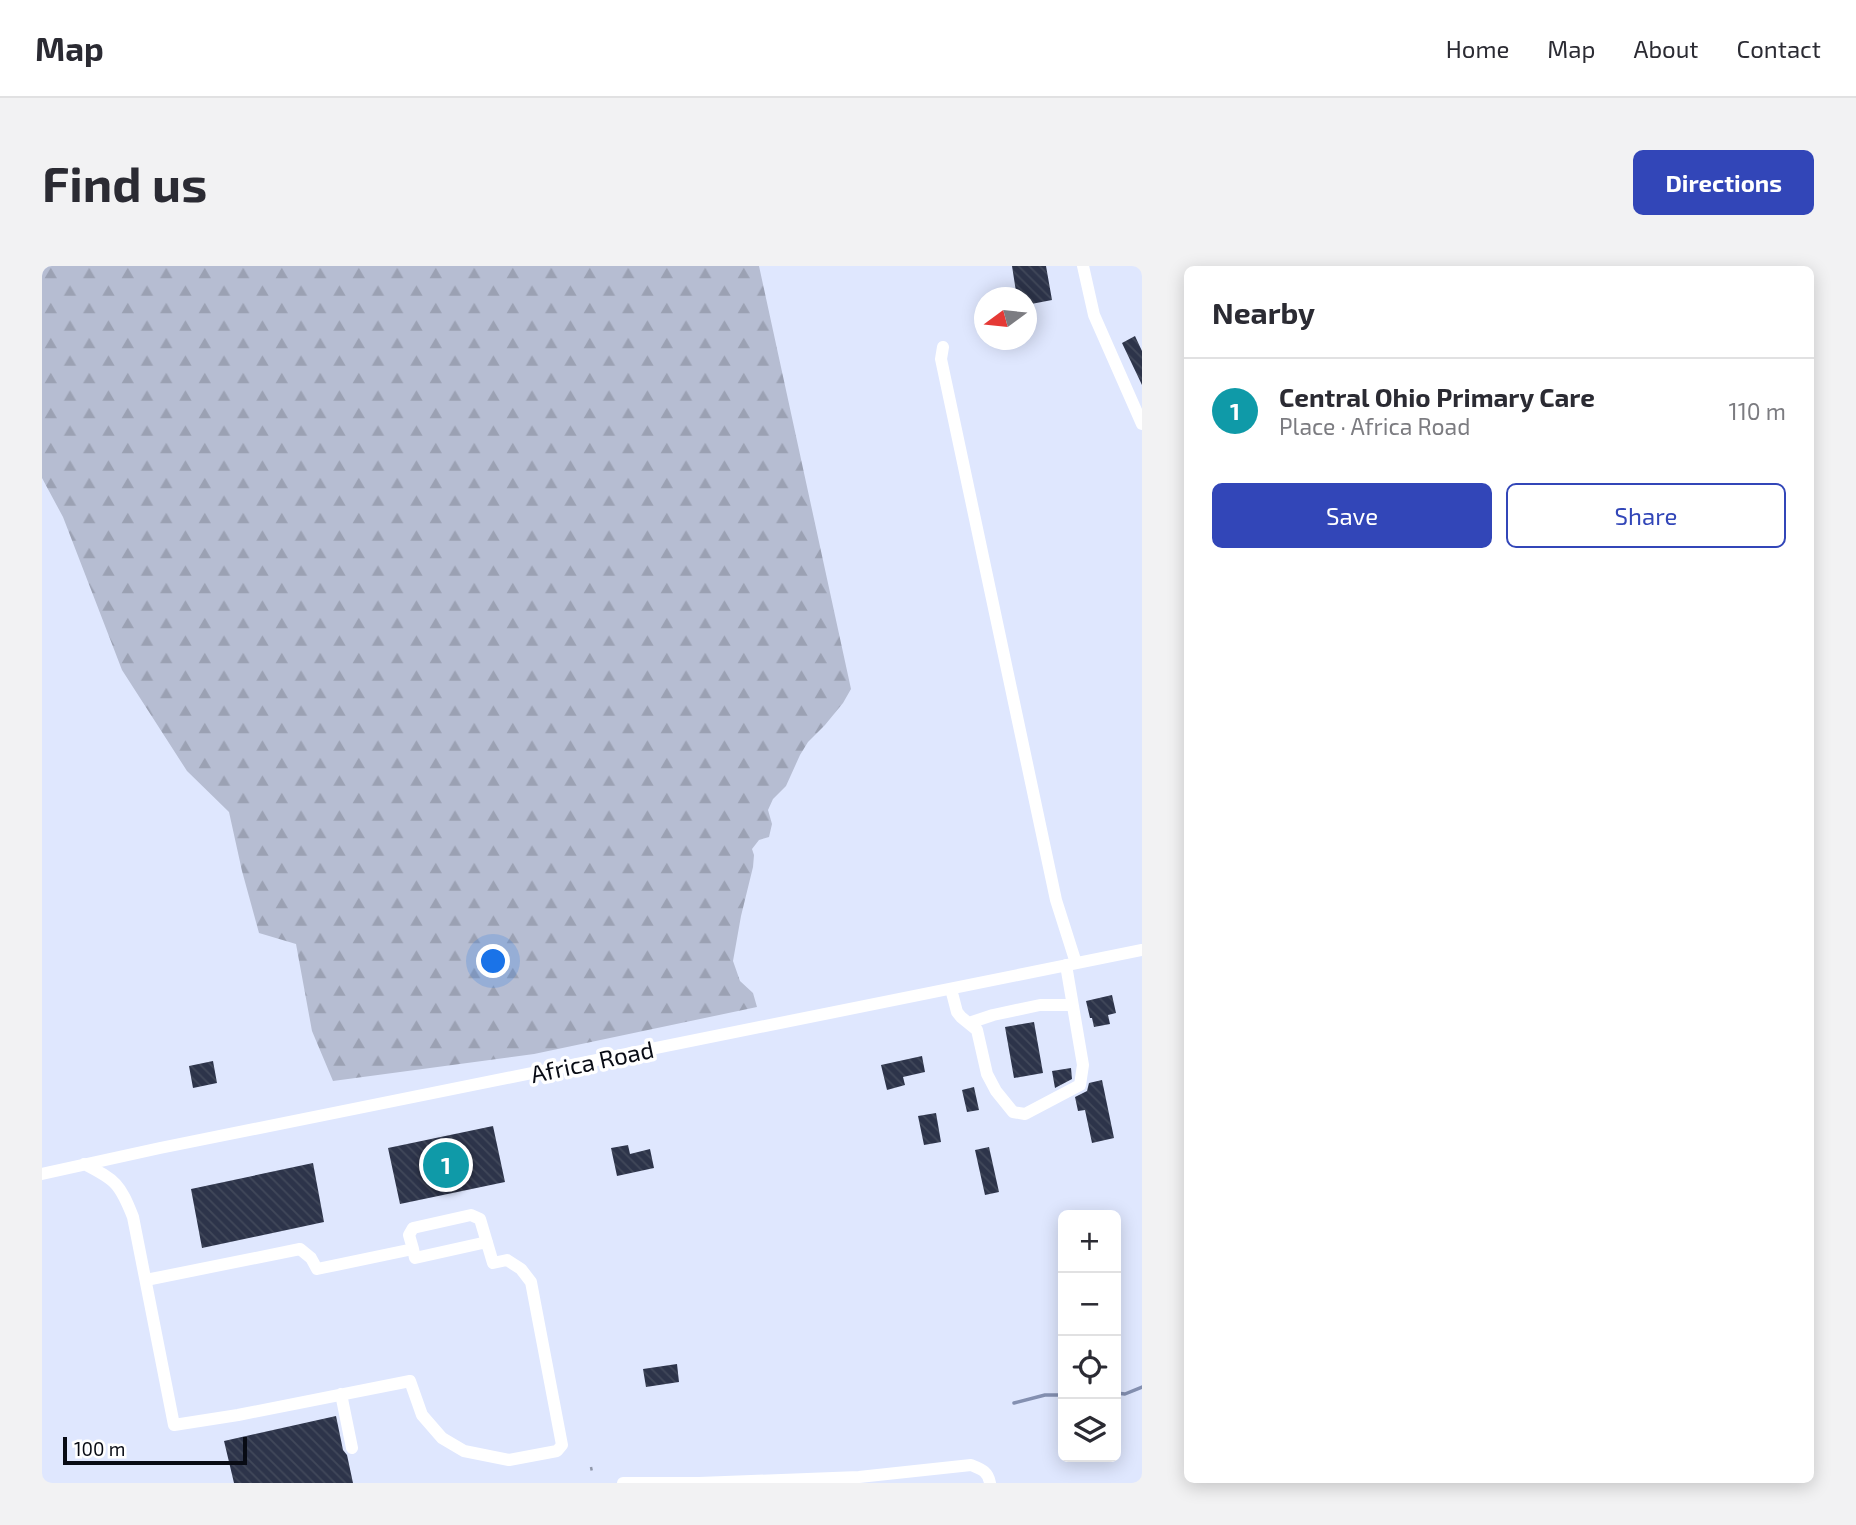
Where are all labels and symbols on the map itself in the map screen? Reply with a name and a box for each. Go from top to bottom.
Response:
north arrow [974,287,1037,350]
your location [476,944,510,978]
street label: Africa Road [528,1034,656,1088]
pin: 1 [423,1139,469,1191]
scale bar [63,1434,247,1466]

